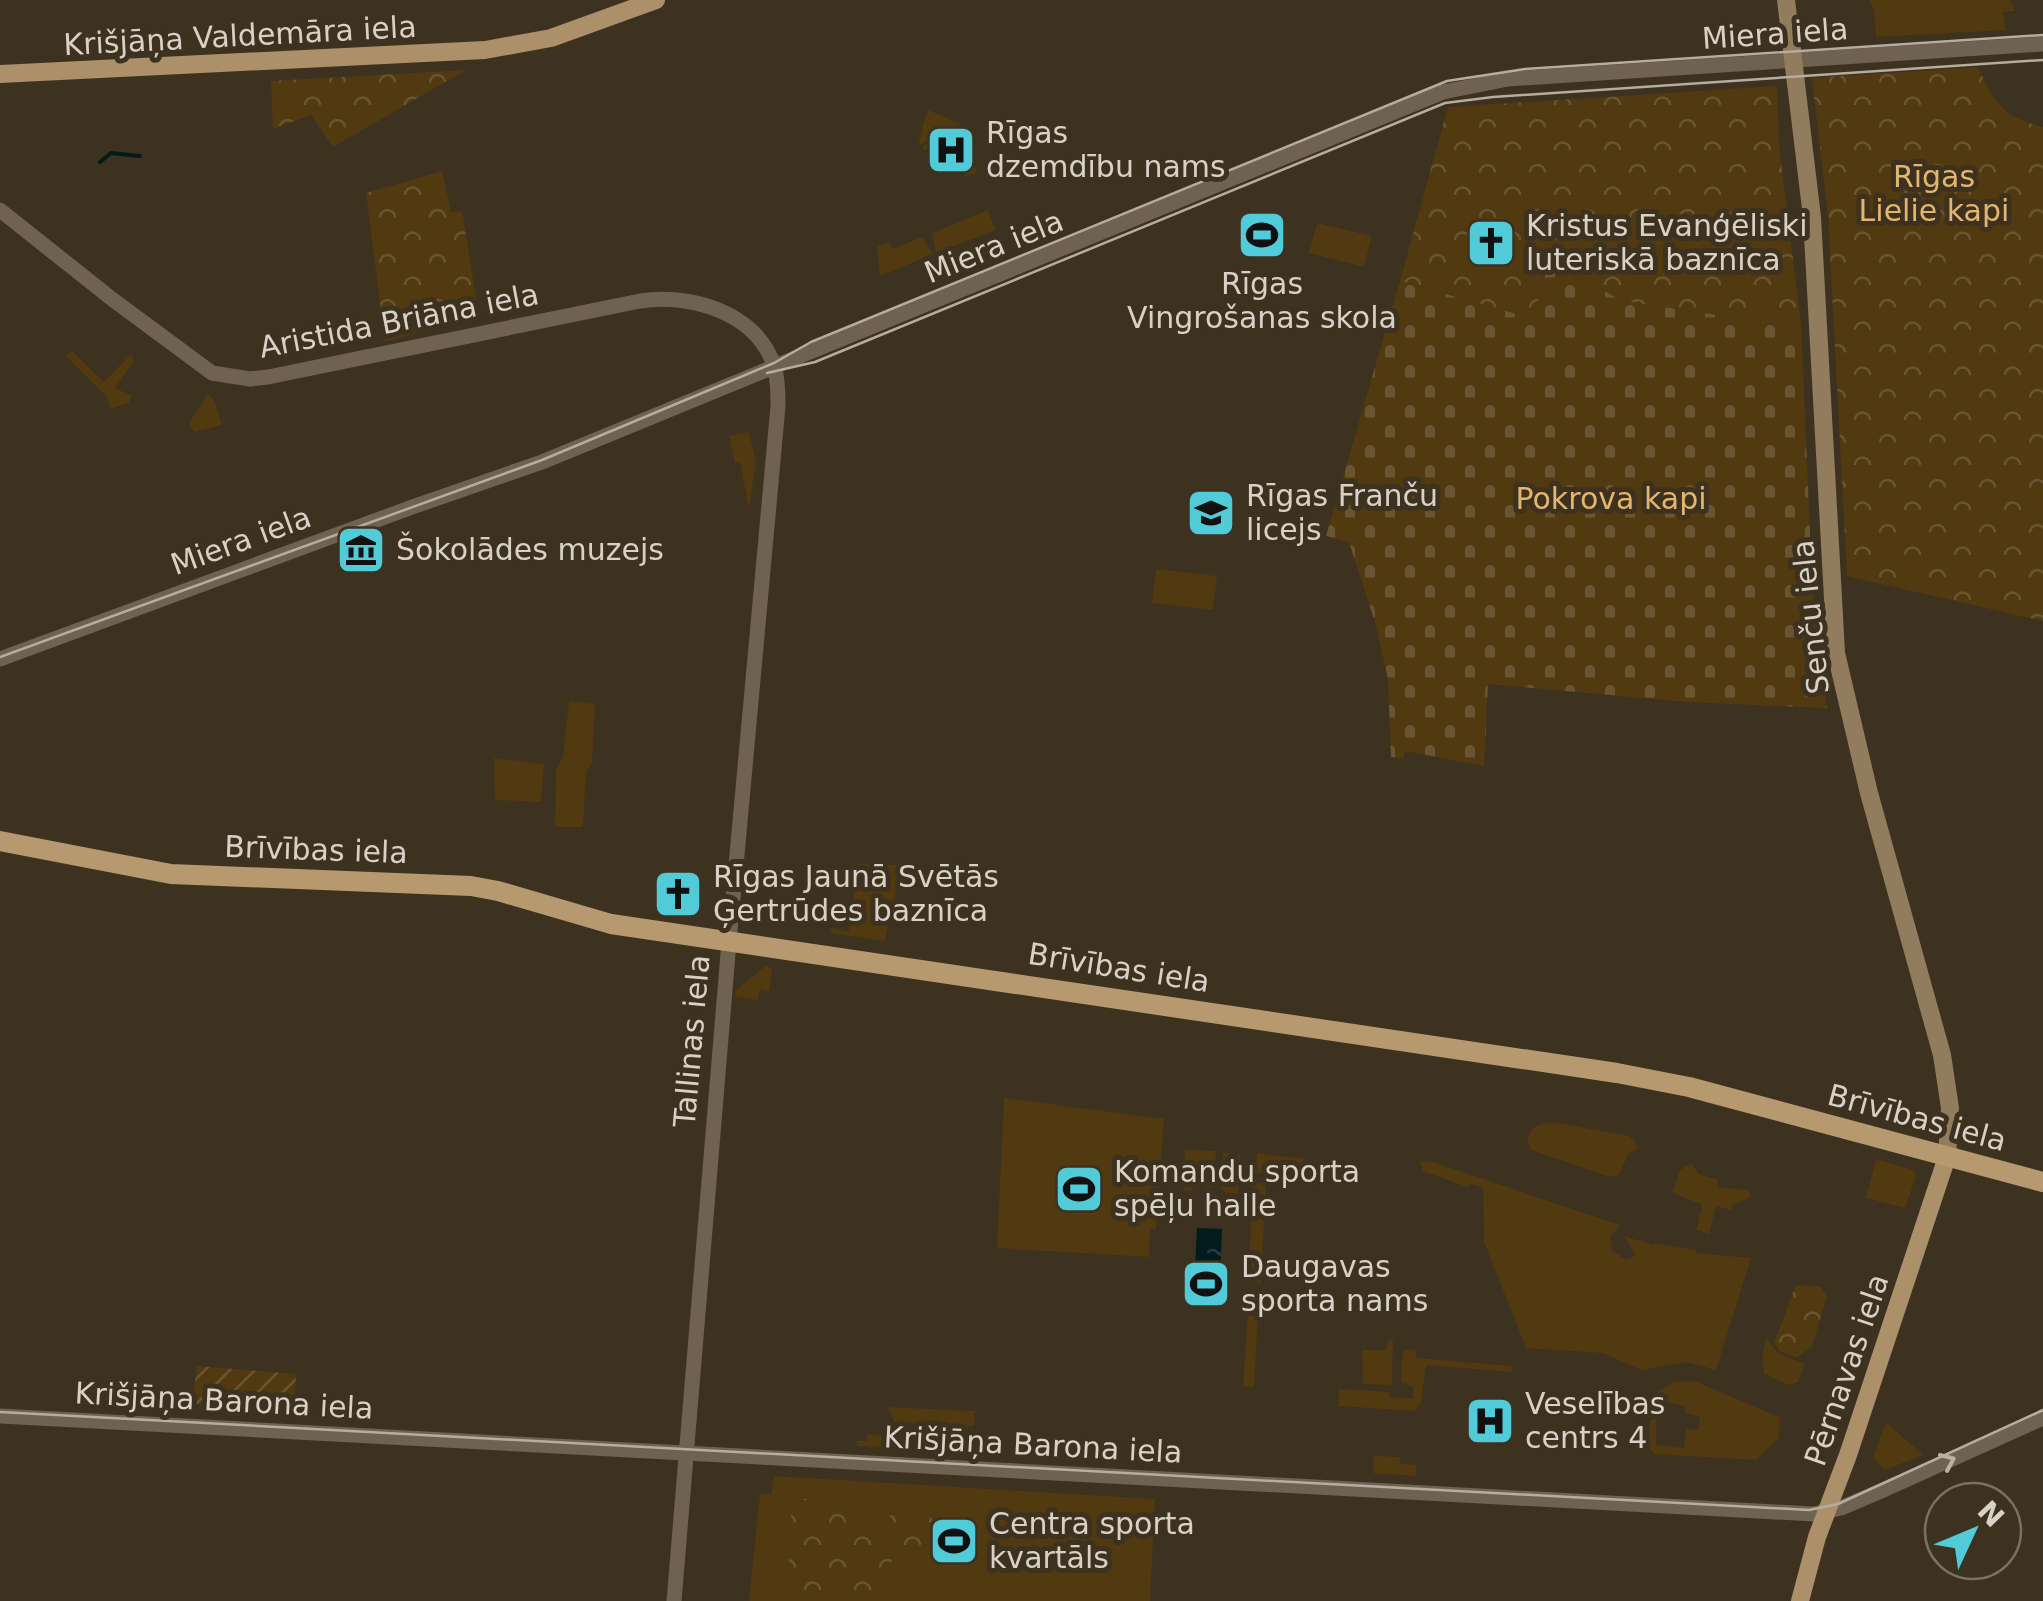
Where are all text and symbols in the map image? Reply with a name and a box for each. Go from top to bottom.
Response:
street label: Krišjāņa Valdemāra iela [63,9,417,62]
street label: Miera iela [1701,11,1849,56]
place label: Rīgas dzemdību nams [986,115,1226,184]
hospital icon: Rīgas dzemdību nams [925,124,977,176]
park label: Rīgas Lielie kapi [1859,159,2009,228]
street label: Miera iela [919,203,1068,290]
place label: Kristus Evanģēliski luteriskā baznīca [1526,208,1808,277]
sports icon: Rīgas Vingrošanas skola [1236,209,1288,261]
church icon: Kristus Evanģēliski luteriskā baznīca [1465,217,1517,269]
place label: Rīgas Vingrošanas skola [1127,266,1397,335]
street label: Aristida Briāna iela [256,276,542,365]
place label: Rīgas Franču licejs [1246,478,1438,547]
park label: Pokrova kapi [1515,481,1707,516]
school or university icon: Rīgas Franču licejs [1185,487,1237,539]
street label: Miera iela [166,499,316,582]
museum icon: Šokolādes muzejs [335,524,387,576]
place label: Šokolādes muzejs [396,531,664,567]
street label: Senču iela [1785,538,1836,696]
street label: Brīvības iela [224,829,408,870]
place label: Rīgas Jaunā Svētās Ģertrūdes baznīca [713,859,999,928]
church icon: Rīgas Jaunā Svētās Ģertrūdes baznīca [652,868,704,920]
street label: Brīvības iela [1026,936,1212,999]
street label: Tallinas iela [666,953,716,1130]
street label: Brīvības iela [1824,1077,2010,1158]
place label: Komandu sporta spēļu halle [1114,1154,1360,1223]
sports icon: Komandu sporta spēļu halle [1053,1163,1105,1215]
place label: Daugavas sporta nams [1241,1249,1428,1318]
sports icon: Daugavas sporta nams [1180,1258,1232,1310]
street label: Pērnavas iela [1797,1269,1896,1470]
street label: Krišjāņa Barona iela [74,1375,374,1426]
place label: Veselības centrs 4 [1525,1386,1665,1455]
hospital icon: Veselības centrs 4 [1464,1395,1516,1447]
street label: Krišjāņa Barona iela [883,1419,1183,1470]
one-way arrow [1938,1453,1956,1473]
north arrow [1923,1481,2023,1581]
text: N [1971,1494,2011,1534]
place label: Centra sporta kvartāls [989,1506,1195,1575]
sports icon: Centra sporta kvartāls [928,1515,980,1567]

